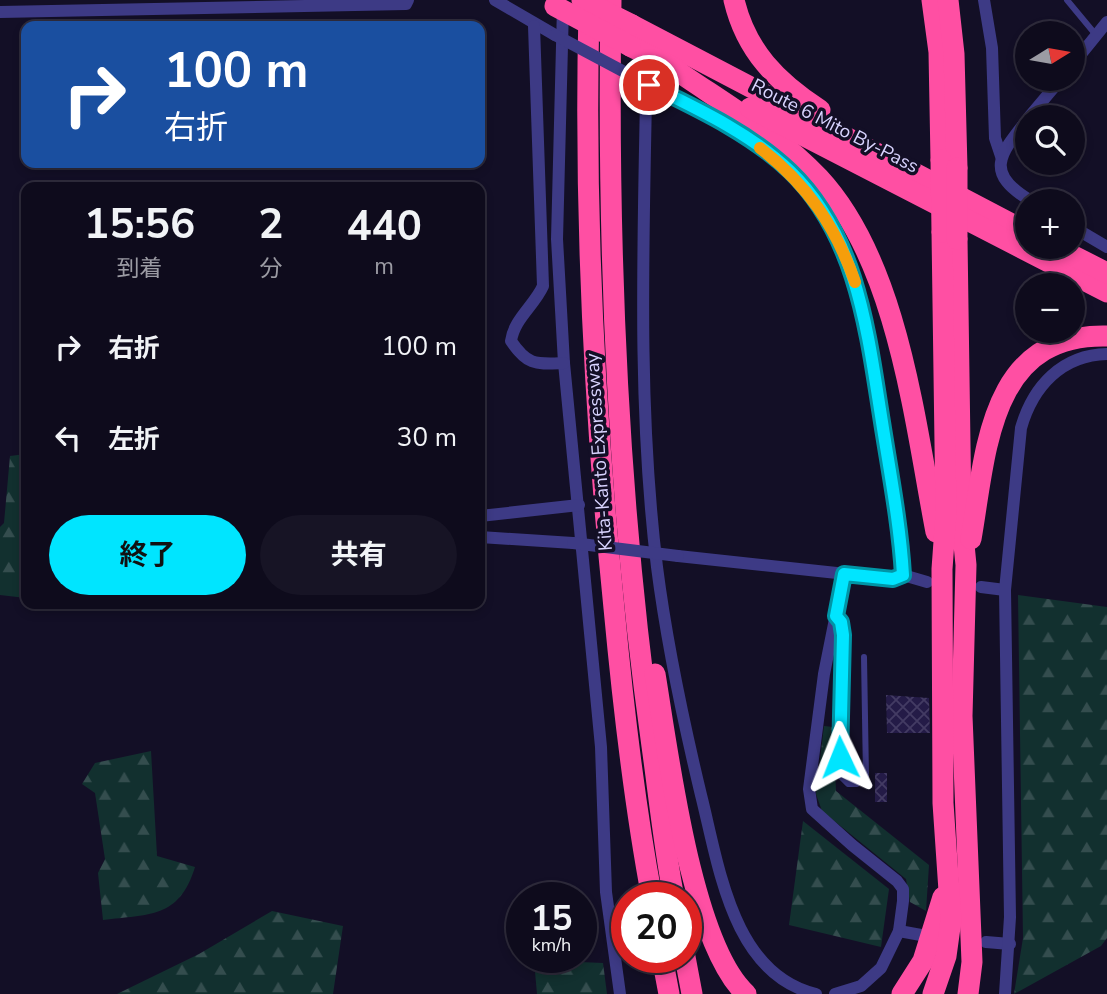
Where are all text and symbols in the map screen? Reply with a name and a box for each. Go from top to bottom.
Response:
north arrow [1015,21,1085,91]
map controls [1015,21,1085,343]
text: 100 m [164,37,308,104]
icon: right [49,49,140,140]
pin [619,55,679,115]
icon: arrive [630,66,668,104]
street label: Route 6 Mito By-Pass [747,73,923,179]
button: search [1015,105,1085,175]
text: 右折 [164,106,228,149]
button: + [1015,189,1085,259]
text: 15:56 [84,196,195,253]
text: 2 [258,196,283,253]
text: 440 [346,198,422,255]
text: m [374,251,394,282]
text: 到着 [117,253,163,284]
text: 分 [259,253,282,284]
button: − [1015,273,1085,343]
icon: right [49,328,87,366]
text: 100 m [381,329,457,364]
text: 右折 [108,331,160,366]
street label: Kita-Kanto Expressway [579,352,619,552]
icon: left [49,419,87,457]
text: 30 m [397,420,457,455]
text: 左折 [108,422,160,457]
button: 終了 [49,515,246,595]
button: 共有 [260,515,457,595]
position arrow [803,720,877,794]
speed limit sign: 20 [611,882,702,973]
text: 15 [530,895,573,942]
text: km/h [532,933,571,957]

